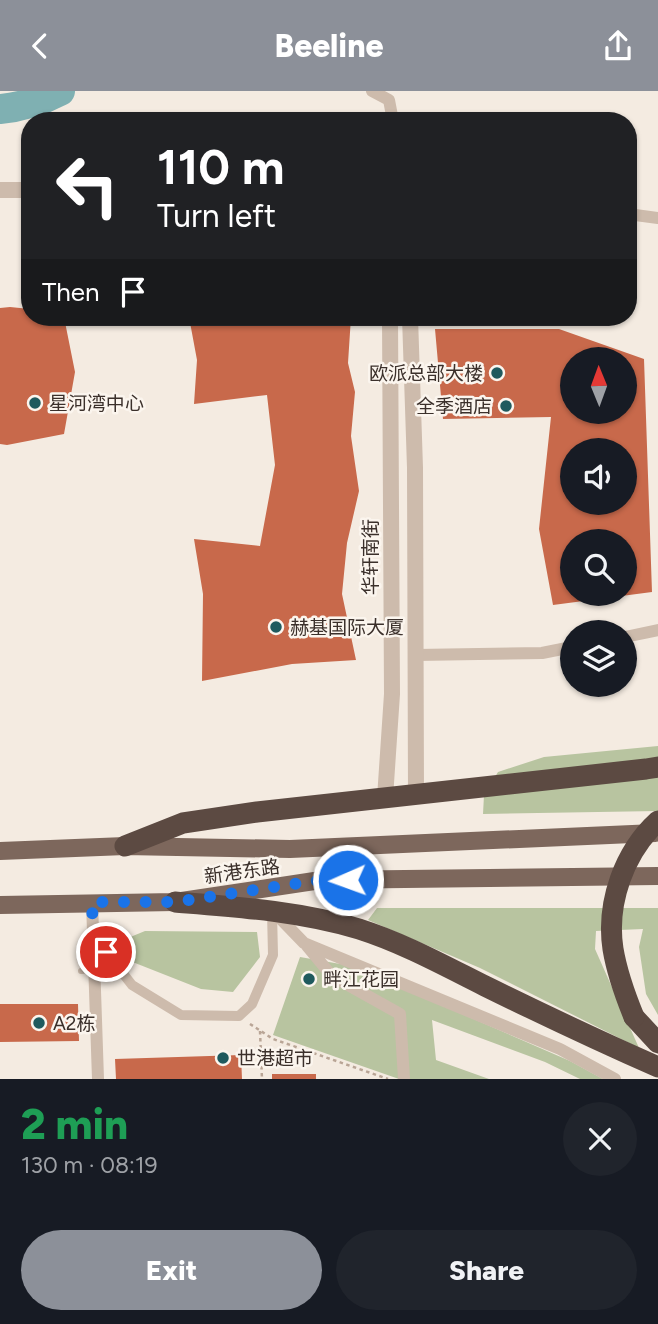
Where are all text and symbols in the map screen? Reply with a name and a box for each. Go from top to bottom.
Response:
icon: back [21,27,59,65]
text: Beeline [275,27,383,65]
icon: share [599,27,637,65]
text: 110 m [157,137,285,196]
icon: left [42,140,133,231]
text: Turn left [157,197,276,235]
icon: arrive [114,273,152,311]
text: Then [42,276,100,308]
north arrow [560,347,637,423]
map controls [560,347,637,697]
place label: 欧派总部大楼 [369,362,483,385]
marker: 欧派总部大楼 [489,365,505,381]
place label: 星河湾中心 [49,392,144,415]
marker: 星河湾中心 [27,395,43,411]
place label: 全季酒店 [416,395,492,418]
marker: 全季酒店 [498,398,514,414]
button: sound [560,438,637,515]
street label: 华轩南街 [359,519,382,595]
button: search [560,529,637,606]
place label: 赫基国际大厦 [290,616,404,639]
marker: 赫基国际大厦 [268,619,284,635]
button: layers [560,620,637,697]
position arrow [311,843,385,917]
street label: 新港东路 [203,855,281,888]
pin [76,922,136,982]
icon: arrive [87,933,125,971]
place label: 畔江花园 [323,968,399,991]
marker: 畔江花园 [301,971,317,987]
place label: A2栋 [53,1012,95,1035]
marker: A2栋 [31,1015,47,1031]
place label: 世港超市 [237,1047,313,1070]
marker: 世港超市 [215,1050,231,1066]
text: 2 min [21,1099,128,1150]
button: close [563,1102,637,1176]
text: 130 m · 08:19 [21,1151,157,1179]
button: Exit [21,1230,322,1310]
button: Share [336,1230,637,1310]

